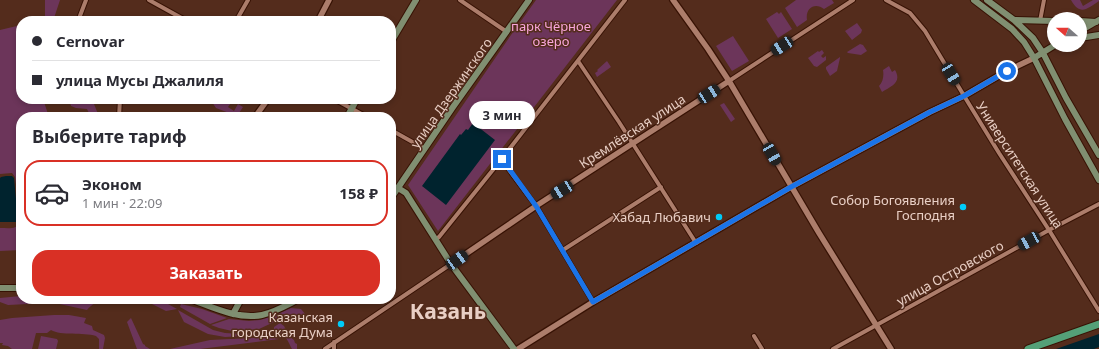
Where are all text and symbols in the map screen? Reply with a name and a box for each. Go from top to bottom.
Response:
north arrow [1047,12,1087,52]
map controls [1047,12,1087,52]
park label: парк Чёрное озеро [511,17,591,50]
text: Cernovar [56,31,124,51]
street label: улица Дзержинского [406,34,496,152]
car [769,34,795,58]
car [940,61,962,87]
route start [998,62,1016,80]
text: улица Мусы Джалиля [56,70,224,90]
car [696,82,722,106]
street label: Кремлёвская улица [575,90,689,172]
street label: Университетская улица [972,98,1068,232]
callout: 3 мин [469,101,535,129]
text: 3 мин [483,106,522,124]
text: Выберите тариф [32,124,187,148]
car [761,141,783,167]
route end [493,150,511,168]
text: Эконом [82,174,142,194]
icon: car [34,175,70,211]
car [549,179,575,201]
text: 158 ₽ [339,183,378,203]
place label: Собор Богоявления Господня [830,191,955,224]
text: 1 мин · 22:09 [82,194,162,212]
marker: Собор Богоявления Господня [958,202,968,212]
place label: Хабад Любавич [612,208,711,226]
marker: Хабад Любавич [714,212,724,222]
car [1016,230,1042,252]
street label: улица Островского [893,236,1007,310]
car [444,248,470,272]
button: Заказать [32,250,380,296]
district label: Казань [410,297,486,325]
place label: Казанская городская Дума [231,308,333,341]
marker: Казанская городская Дума [336,319,346,329]

